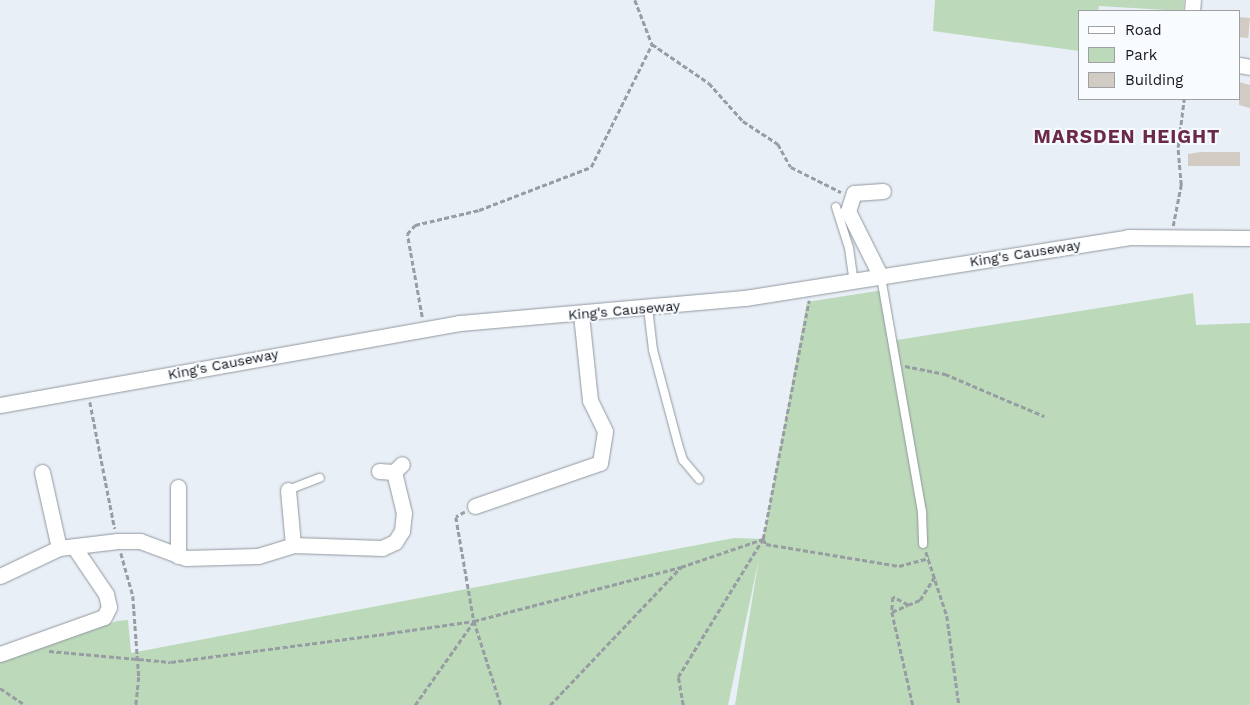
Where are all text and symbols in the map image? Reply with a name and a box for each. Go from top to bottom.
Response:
legend [1078,10,1240,100]
text: Road [1125,21,1162,39]
text: Park [1125,46,1157,64]
text: Building [1125,71,1183,89]
district label: MARSDEN HEIGHT [1032,126,1222,148]
street label: King's Causeway [968,236,1082,270]
street label: King's Causeway [567,297,681,323]
street label: King's Causeway [166,345,280,383]

